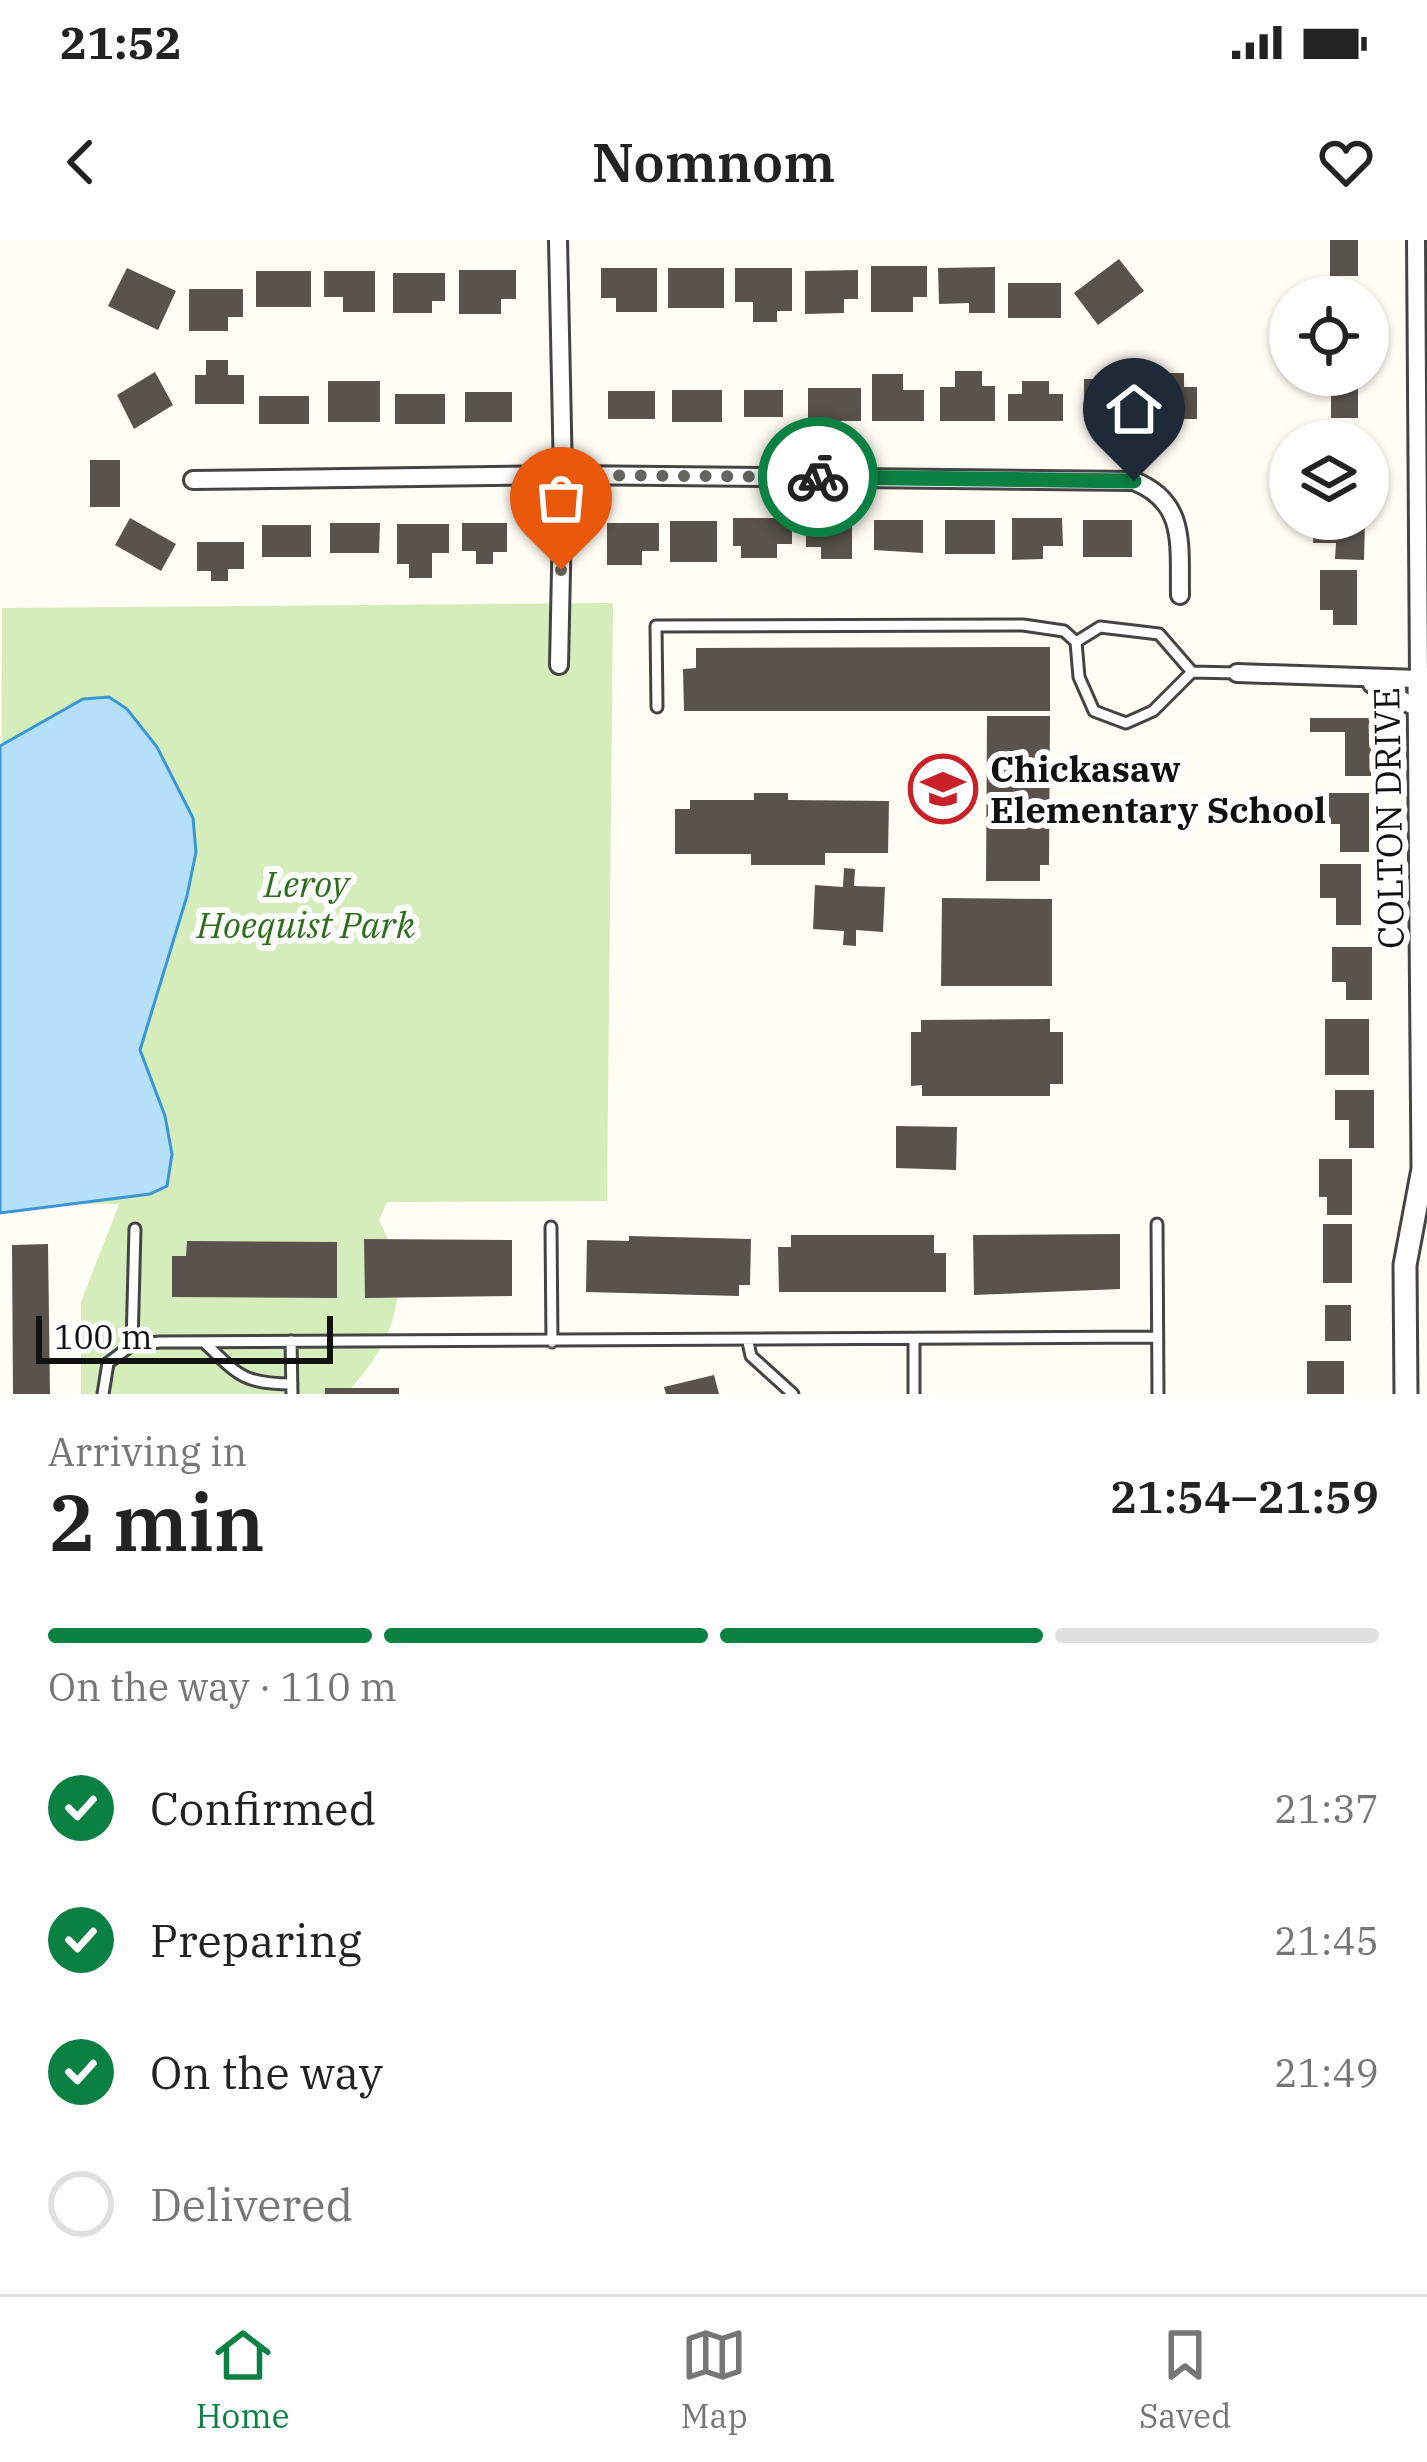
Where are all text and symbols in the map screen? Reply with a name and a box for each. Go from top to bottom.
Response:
text: 21:52 [60,13,182,71]
text: Nomnom [592,127,835,197]
icon: back [48,129,114,195]
icon: heart [1313,129,1379,195]
map controls [1269,276,1389,540]
button: locate [1269,276,1389,396]
pin [1083,358,1185,481]
icon: home [1101,376,1167,442]
courier [758,417,878,537]
button: layers [1269,420,1389,540]
icon: bike [785,444,851,510]
pin [510,447,612,570]
icon: bag [528,465,594,531]
street label: COLTON DRIVE [1362,687,1414,949]
place label: Chickasaw Elementary School [990,745,1326,833]
school or university icon: Chickasaw Elementary School [908,754,978,824]
park label: Leroy Hoequist Park [196,860,416,948]
scale bar [36,1310,333,1363]
text: 100 m [54,1315,153,1358]
text: Arriving in [48,1426,247,1477]
text: 21:54–21:59 [1110,1467,1379,1525]
text: 2 min [48,1471,265,1572]
text: On the way · 110 m [48,1661,397,1712]
icon: check [48,1775,114,1841]
text: Confirmed [150,1779,376,1837]
text: 21:37 [1274,1783,1379,1834]
icon: check [48,1907,114,1973]
text: Preparing [150,1911,362,1969]
text: 21:45 [1274,1915,1379,1966]
icon: check [48,2039,114,2105]
text: On the way [150,2043,383,2101]
text: 21:49 [1274,2047,1379,2098]
text: Delivered [150,2175,353,2233]
tab: Home [196,2322,289,2437]
tab: Map [681,2322,748,2437]
tab: Saved [1139,2322,1231,2437]

